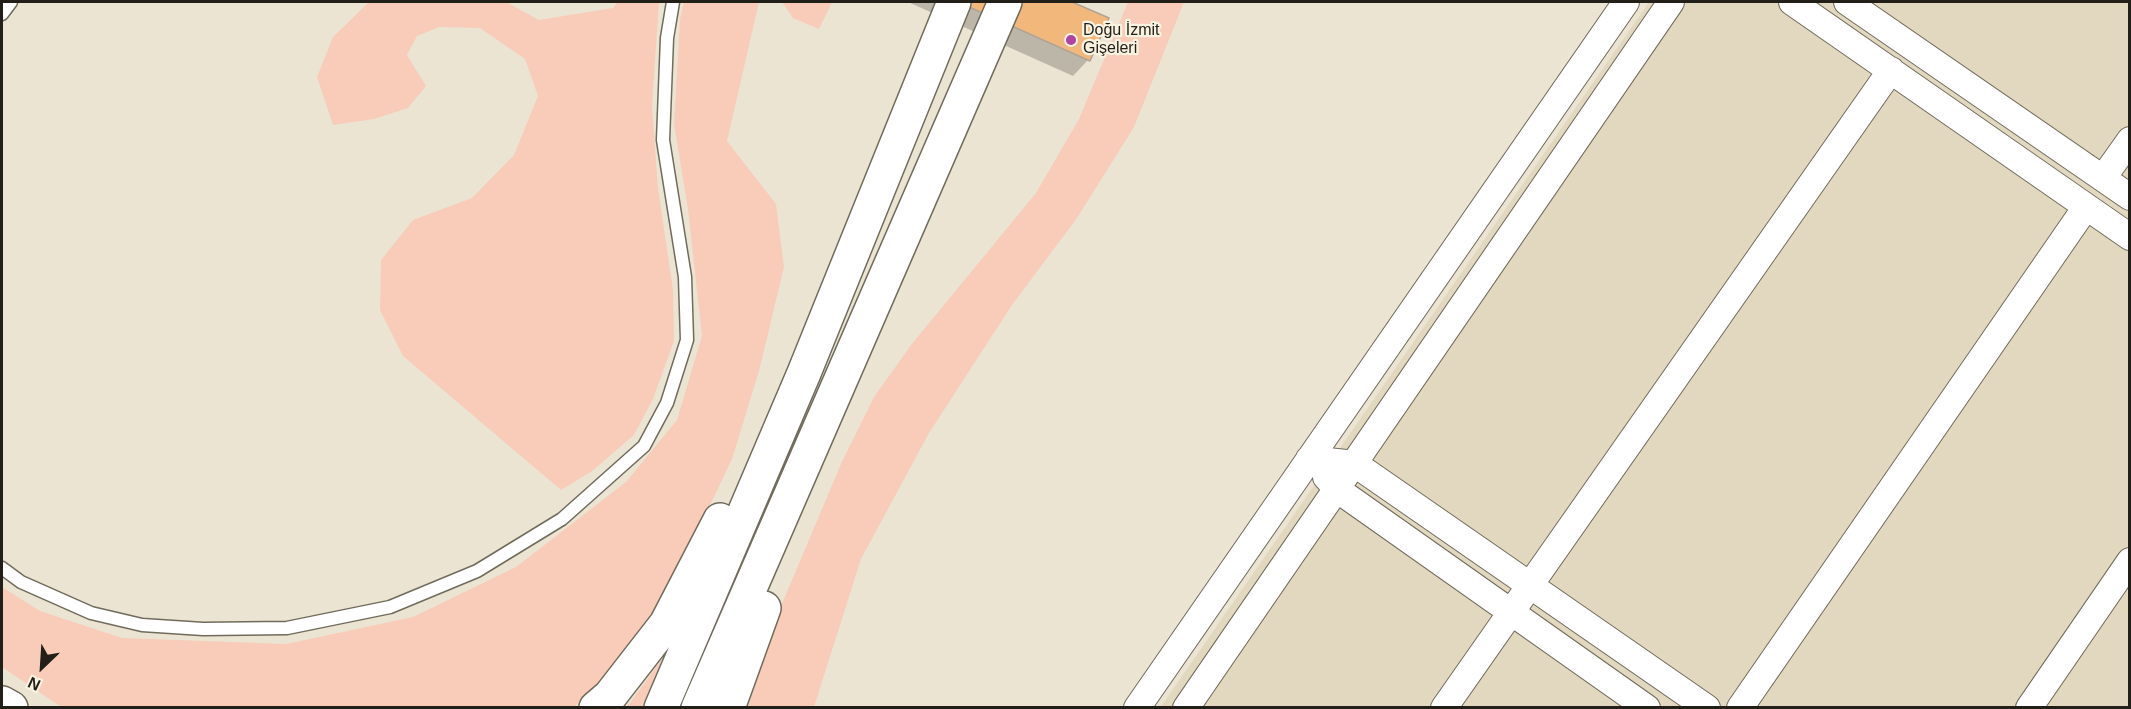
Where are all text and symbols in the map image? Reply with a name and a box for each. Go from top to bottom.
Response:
place label: Doğu İzmit Gişeleri [1083,21,1159,59]
marker: Doğu İzmit Gişeleri [1064,33,1078,47]
north arrow [12,637,72,697]
text: N [25,674,43,694]

